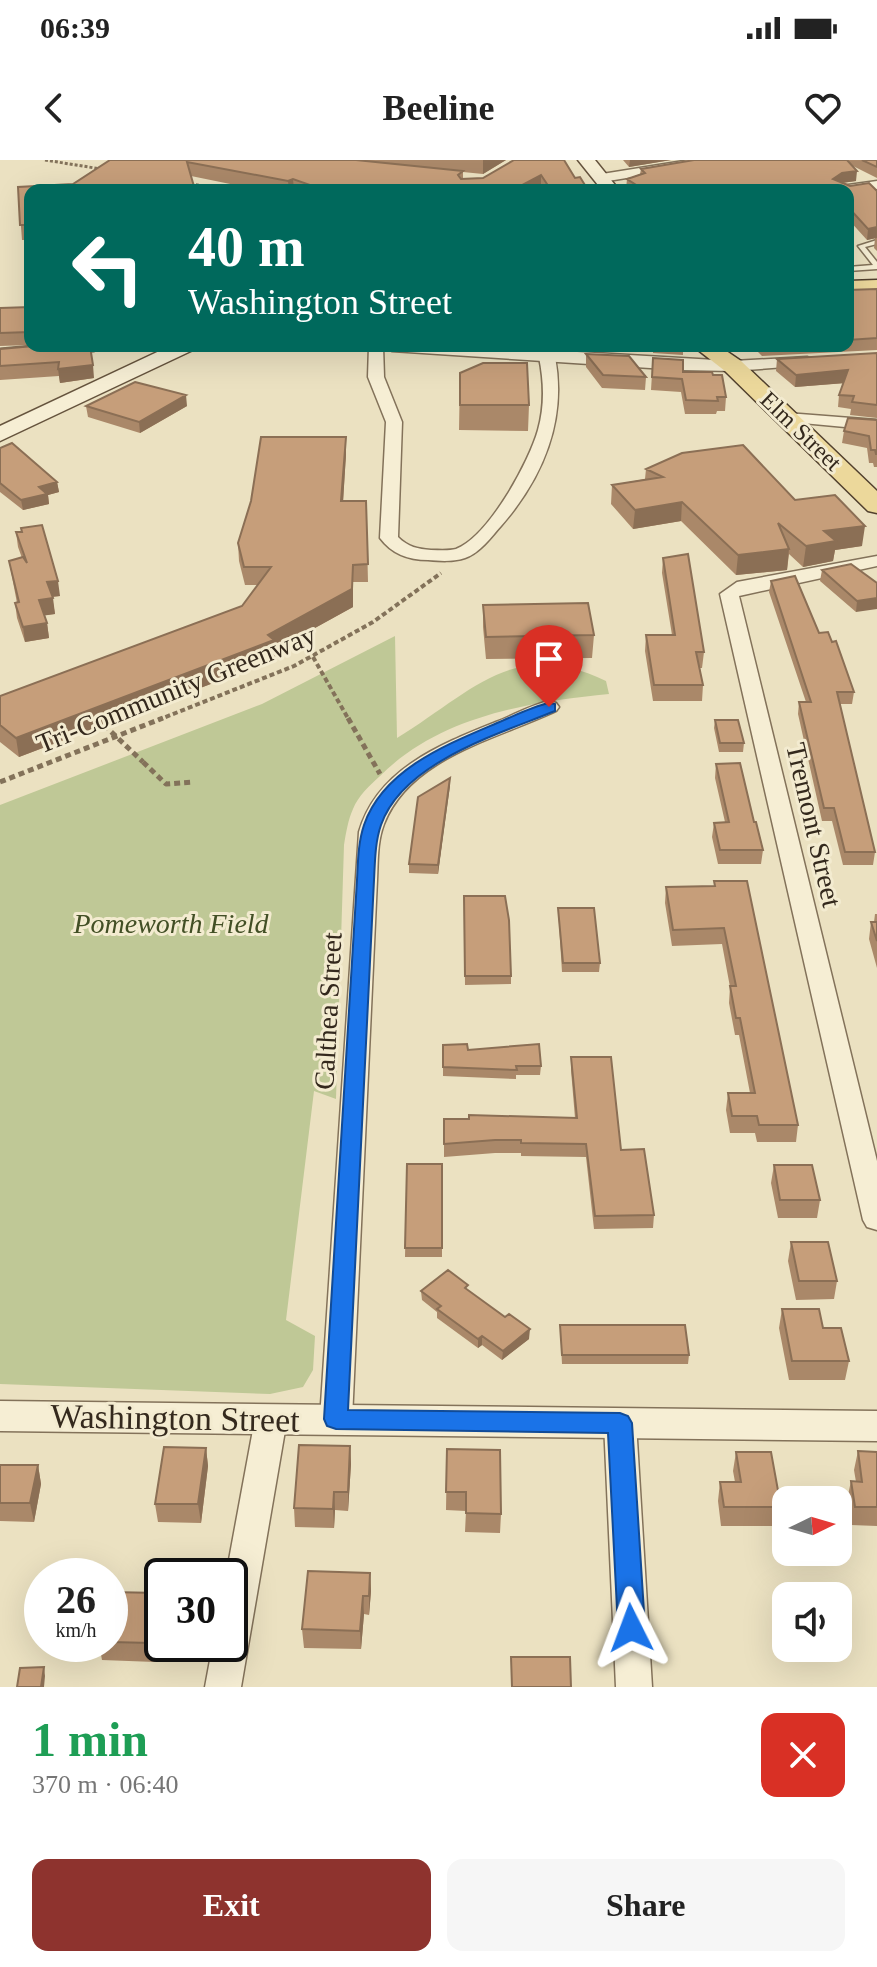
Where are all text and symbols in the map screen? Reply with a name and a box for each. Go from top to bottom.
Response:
text: 06:39 [40,11,110,44]
icon: back [32,86,76,130]
icon: heart [801,86,845,130]
text: Beeline [383,88,494,128]
icon: left [56,216,160,320]
text: 40 m [188,216,305,278]
text: Washington Street [188,282,452,322]
street label: Elm Street [755,386,847,476]
street label: Tri-Community Greenway [32,619,320,759]
pin [515,625,583,707]
icon: arrive [527,637,571,681]
street label: Tremont Street [780,740,848,910]
park label: Pomeworth Field [72,908,270,939]
street label: Calthea Street [308,931,348,1091]
street label: Washington Street [50,1397,301,1439]
north arrow [772,1486,852,1566]
map controls [772,1486,852,1662]
speed limit sign: 30 [144,1558,248,1662]
text: 26 [56,1577,96,1622]
button: sound [772,1582,852,1662]
position arrow [589,1586,673,1670]
text: km/h [55,1619,97,1641]
text: 1 min [32,1713,148,1766]
button: close [761,1713,845,1797]
text: 370 m · 06:40 [32,1770,179,1799]
button: Exit [32,1859,431,1951]
button: Share [447,1859,845,1951]

